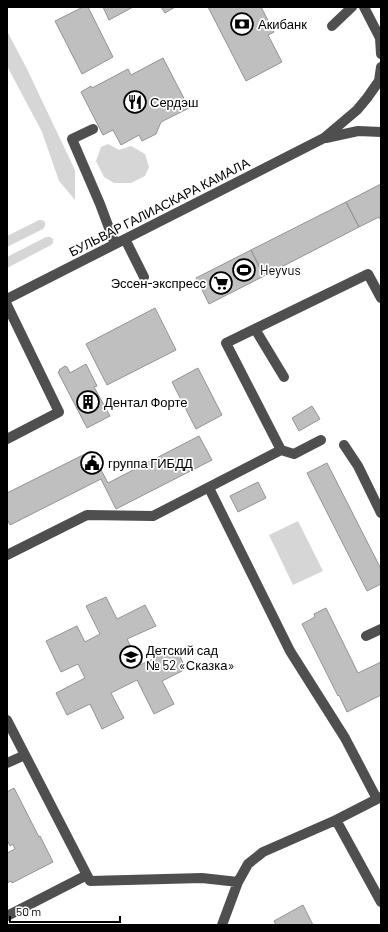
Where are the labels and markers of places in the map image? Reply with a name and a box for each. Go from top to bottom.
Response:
bank icon: Акибанк [229,11,255,37]
place label: Акибанк [258,16,307,32]
restaurant icon: Сердэш [122,89,148,115]
place label: Сердэш [150,94,198,110]
sports icon: Heyvus [231,257,257,283]
place label: Heyvus [260,262,301,278]
supermarket icon: Эссен-экспресс [208,270,234,296]
place label: Эссен-экспресс [111,275,206,291]
building icon: Дентал Форте [75,389,101,415]
place label: Дентал Форте [104,394,188,410]
public building icon: группа ГИБДД [79,450,105,476]
place label: группа ГИБДД [108,455,193,471]
place label: Детский сад № 52 «Сказка» [146,642,234,673]
school or university icon: Детский сад № 52 «Сказка» [118,644,144,670]

